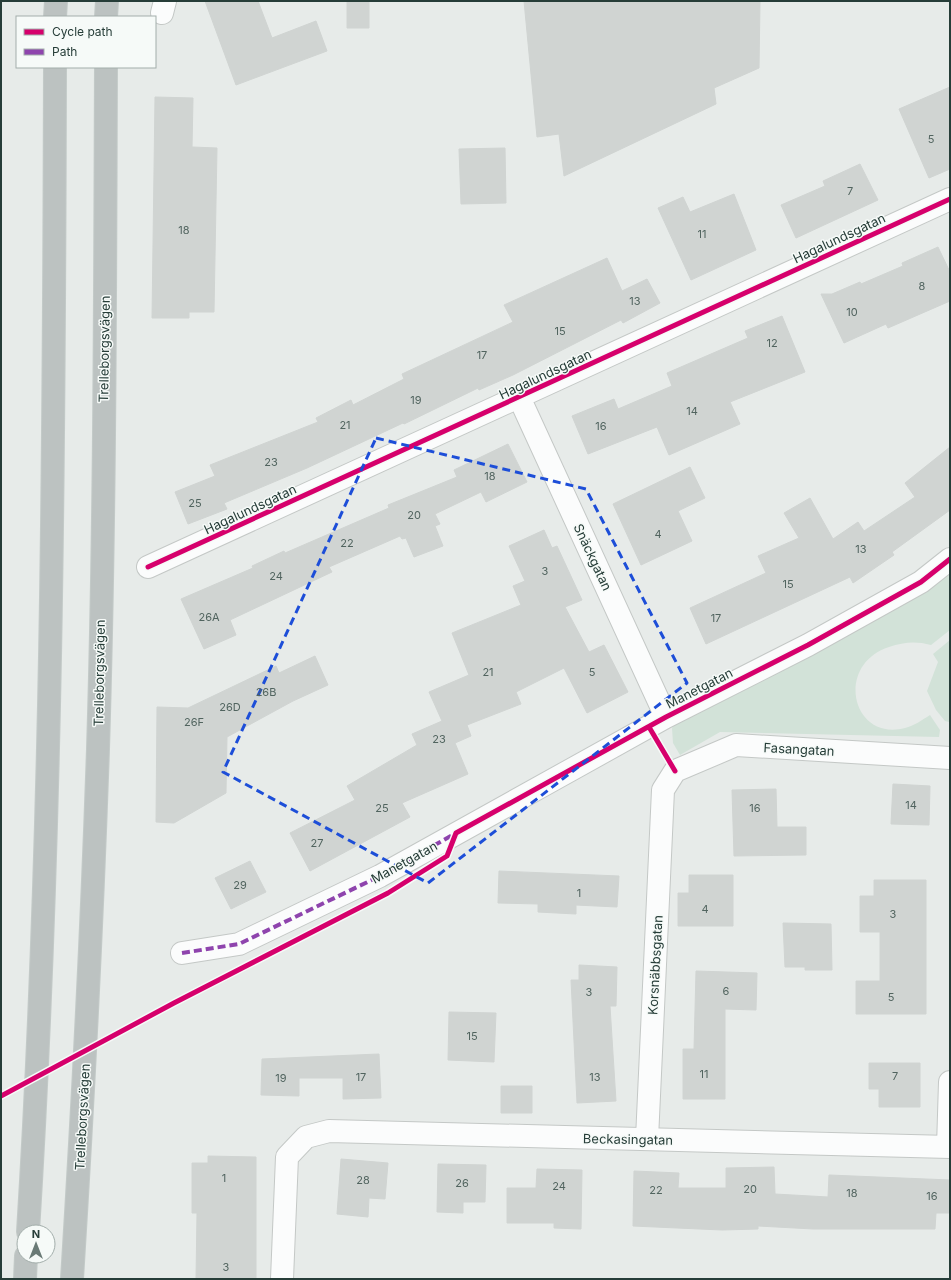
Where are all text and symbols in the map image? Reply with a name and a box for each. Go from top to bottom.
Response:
legend [16,16,156,68]
text: Cycle path [52,24,113,39]
text: Path [52,44,77,59]
house number: 5 [928,132,935,146]
house number: 7 [847,184,853,198]
street label: Hagalundsgatan [790,210,888,266]
house number: 18 [178,223,190,237]
house number: 11 [698,227,706,241]
house number: 8 [919,279,926,293]
house number: 13 [629,294,641,308]
street label: Trelleborgsvägen [95,295,113,403]
house number: 10 [846,305,858,319]
house number: 15 [554,324,566,338]
house number: 12 [766,336,778,350]
street label: Hagalundsgatan [496,346,594,402]
house number: 17 [477,348,487,362]
house number: 19 [410,393,422,407]
house number: 14 [686,404,698,418]
house number: 21 [339,418,351,432]
house number: 16 [595,419,607,433]
house number: 23 [264,455,278,469]
house number: 18 [484,469,496,483]
street label: Hagalundsgatan [201,481,299,537]
house number: 25 [188,496,202,510]
house number: 20 [407,508,421,522]
street label: Snäckgatan [570,521,616,593]
house number: 4 [654,527,662,541]
house number: 22 [340,536,354,550]
house number: 13 [855,542,867,556]
house number: 3 [542,564,549,578]
house number: 24 [269,569,283,583]
house number: 15 [782,577,794,591]
house number: 26A [198,610,220,624]
house number: 17 [711,611,721,625]
street label: Trelleborgsvägen [90,619,108,727]
street label: Manetgatan [663,664,735,712]
house number: 21 [482,665,494,679]
house number: 5 [589,665,596,679]
house number: 26B [256,685,276,699]
house number: 26D [219,700,241,714]
house number: 26F [184,715,204,729]
house number: 23 [432,732,446,746]
street label: Fasangatan [763,739,835,759]
house number: 14 [905,798,917,812]
house number: 25 [375,801,389,815]
house number: 16 [749,801,761,815]
house number: 27 [311,836,323,850]
street label: Manetgatan [368,837,440,887]
house number: 29 [233,878,247,892]
house number: 1 [577,886,581,900]
house number: 4 [701,902,709,916]
house number: 3 [890,907,897,921]
street label: Korsnäbbsgatan [644,915,666,1015]
house number: 6 [723,984,730,998]
house number: 3 [586,985,593,999]
house number: 5 [888,990,895,1004]
house number: 15 [466,1029,478,1043]
street label: Trelleborgsvägen [71,1063,93,1171]
house number: 11 [700,1067,708,1081]
house number: 7 [892,1069,898,1083]
house number: 17 [356,1070,366,1084]
house number: 13 [589,1070,601,1084]
house number: 19 [275,1071,287,1085]
street label: Beckasingatan [583,1130,673,1148]
house number: 1 [222,1171,226,1185]
house number: 28 [356,1173,370,1187]
house number: 26 [455,1176,469,1190]
house number: 24 [552,1179,566,1193]
house number: 20 [743,1182,757,1196]
house number: 22 [649,1183,663,1197]
house number: 18 [846,1186,858,1200]
house number: 16 [926,1189,938,1203]
north arrow [16,1224,56,1264]
text: N [32,1227,40,1241]
house number: 3 [223,1260,230,1274]

